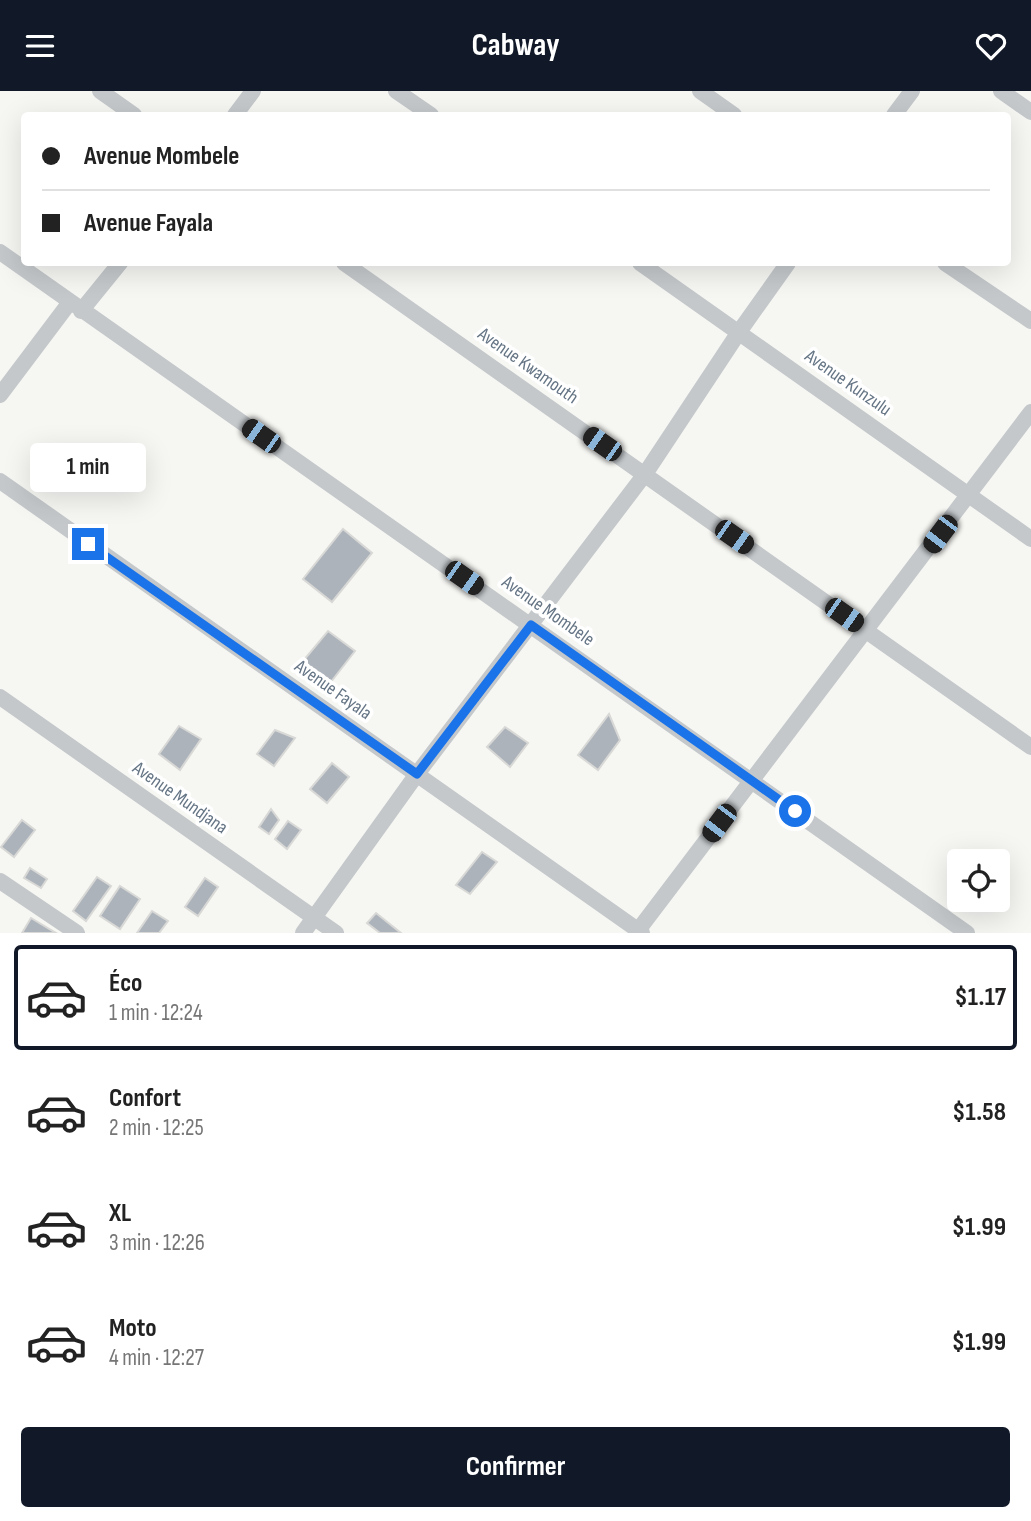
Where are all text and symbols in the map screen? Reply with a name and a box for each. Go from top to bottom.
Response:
text: Cabway [471,26,560,65]
icon: menu [21,27,59,65]
icon: heart [972,27,1010,65]
text: Avenue Mombele [84,141,239,172]
text: Avenue Fayala [84,208,213,239]
street label: Avenue Kwamouth [472,322,583,409]
street label: Avenue Kunzulu [800,344,896,421]
car [238,415,285,457]
car [579,423,626,465]
callout: 1 min [30,442,146,491]
text: 1 min [67,453,109,481]
car [919,511,962,557]
car [711,516,758,558]
route end [72,528,104,560]
car [441,557,488,599]
street label: Avenue Mombele [497,570,599,651]
car [821,594,868,636]
street label: Avenue Fayala [289,655,376,725]
street label: Avenue Mundjana [127,756,232,839]
route start [779,795,811,827]
car [698,800,741,846]
map controls [947,849,1010,912]
button: locate [947,849,1010,912]
icon: car [25,966,88,1029]
text: Éco [109,968,142,999]
text: $1.17 [954,982,1006,1013]
text: 1 min · 12:24 [109,999,203,1027]
icon: car [25,1081,88,1144]
text: Confort [109,1083,181,1114]
text: $1.58 [952,1097,1006,1128]
text: 2 min · 12:25 [109,1114,204,1142]
icon: car [25,1196,88,1259]
text: XL [109,1198,131,1229]
text: $1.99 [952,1212,1006,1243]
text: 3 min · 12:26 [109,1229,205,1257]
icon: car [25,1311,88,1374]
text: Moto [109,1313,157,1344]
text: $1.99 [952,1327,1006,1358]
text: 4 min · 12:27 [109,1344,204,1372]
button: Confirmer [21,1427,1010,1507]

